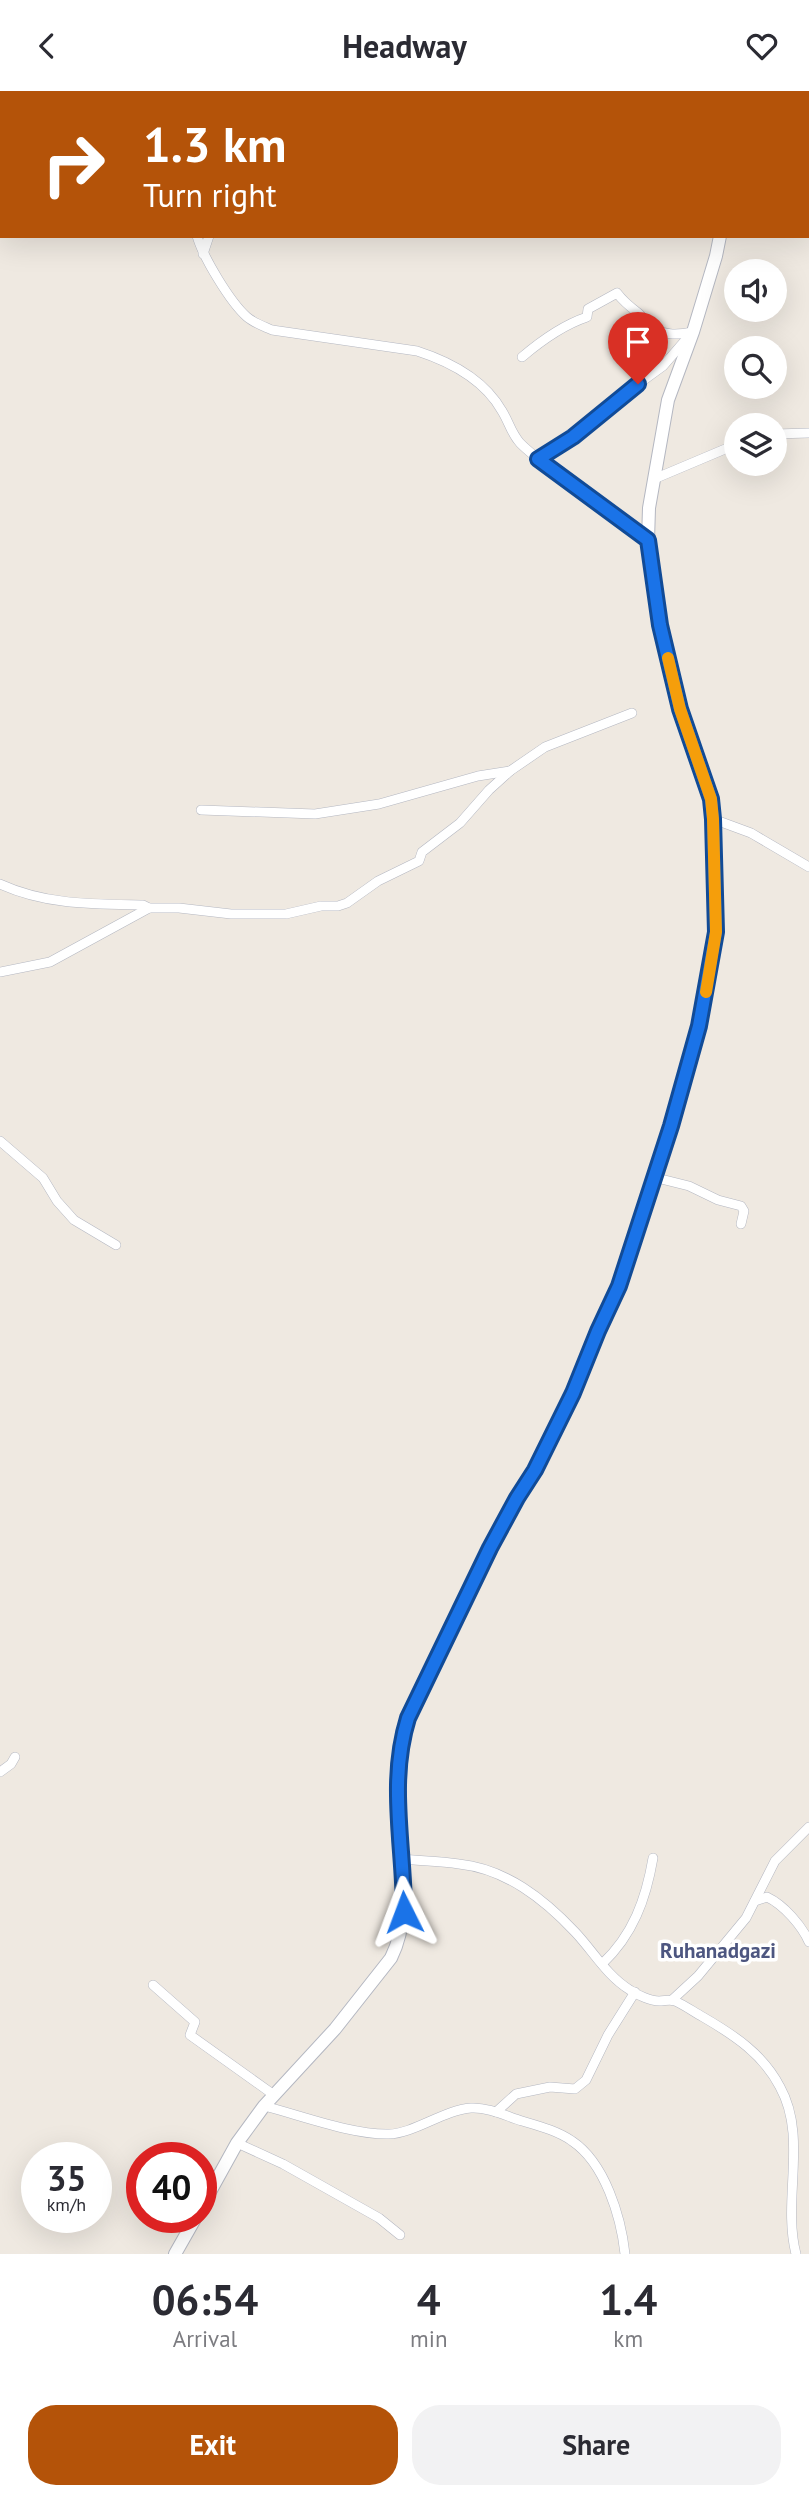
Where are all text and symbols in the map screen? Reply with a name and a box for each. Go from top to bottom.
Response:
text: Headway [342,25,467,67]
icon: back [28,27,66,65]
icon: heart [743,27,781,65]
text: 1.3 km [143,112,287,176]
icon: right [28,119,119,210]
text: Turn right [143,174,277,216]
map controls [724,259,787,476]
button: sound [724,259,787,322]
pin [608,312,668,384]
icon: arrive [619,323,657,361]
button: search [724,336,787,399]
button: layers [724,413,787,476]
position arrow [367,1875,441,1949]
district label: Ruhanadgazi [660,1937,776,1964]
speed limit sign: 40 [126,2142,217,2233]
text: 35 [47,2155,86,2201]
text: km/h [47,2193,86,2216]
text: 06:54 [152,2272,258,2327]
text: 4 [417,2272,441,2327]
text: 1.4 [599,2272,657,2327]
text: Arrival [173,2324,237,2353]
text: min [410,2324,447,2353]
text: km [613,2324,643,2353]
button: Exit [28,2405,398,2485]
button: Share [412,2405,781,2485]

